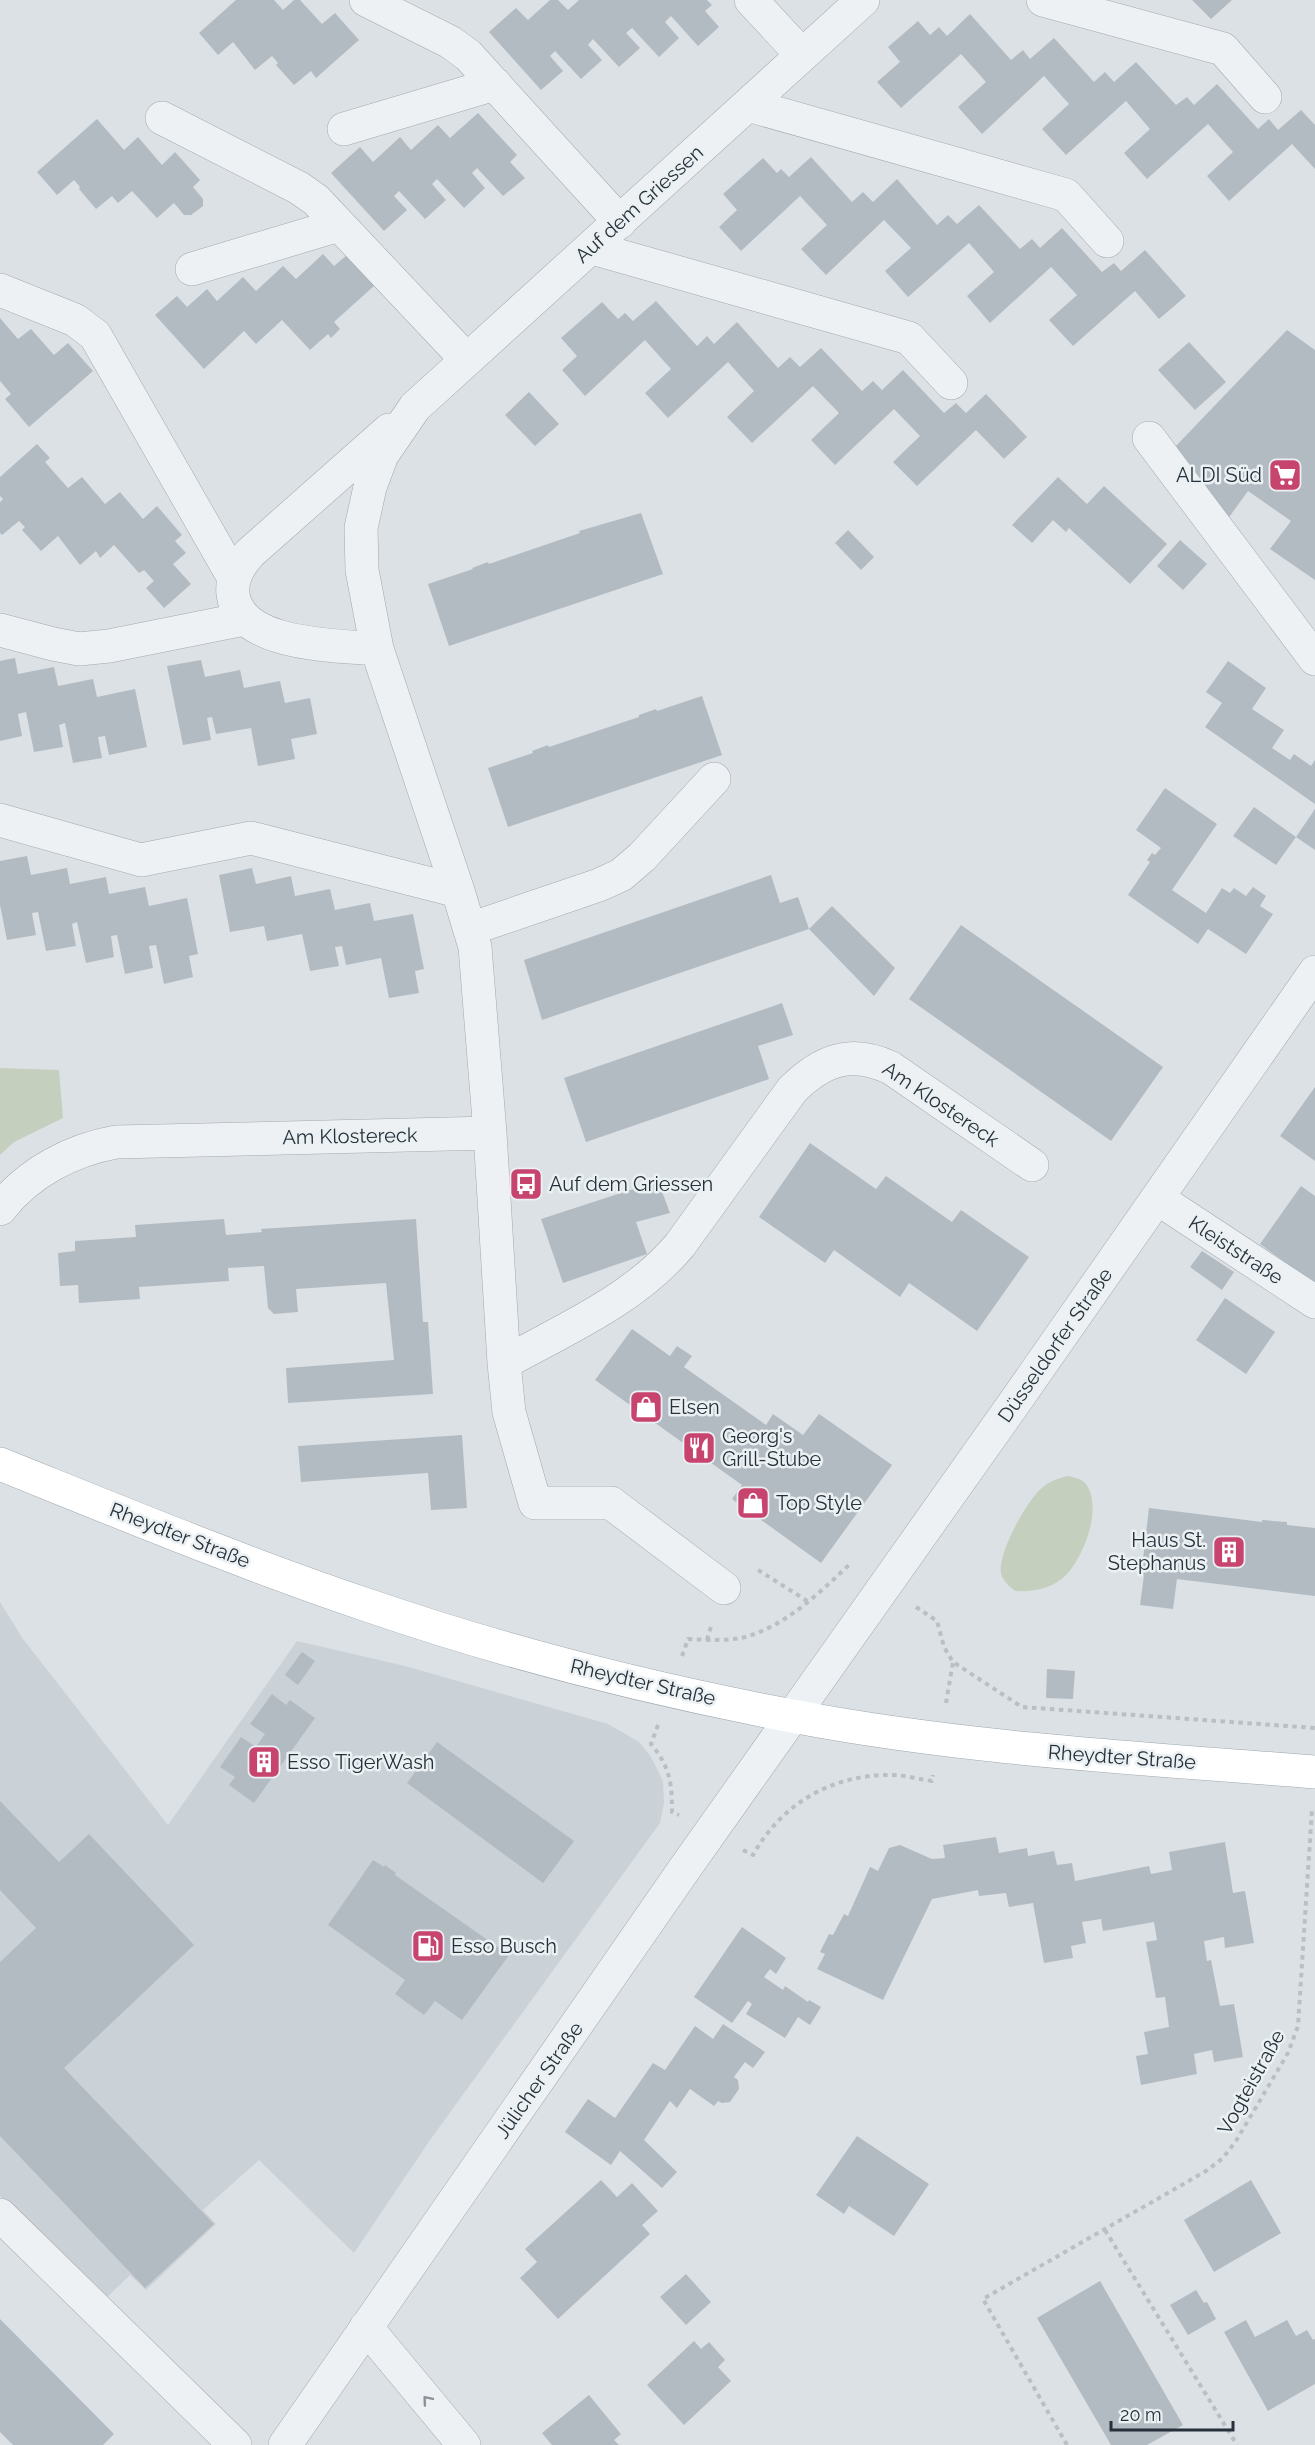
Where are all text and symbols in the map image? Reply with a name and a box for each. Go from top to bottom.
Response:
street label: Auf dem Griessen [570,140,708,268]
supermarket icon: ALDI Süd [1267,457,1303,493]
place label: ALDI Süd [1176,463,1262,487]
street label: Am Klostereck [878,1056,1004,1152]
street label: Am Klostereck [282,1123,418,1149]
bus stop icon: Auf dem Griessen [508,1166,544,1202]
place label: Auf dem Griessen [549,1172,713,1196]
street label: Kleiststraße [1184,1211,1288,1290]
street label: Düsseldorfer Straße [993,1263,1117,1427]
shop icon: Elsen [628,1389,664,1425]
place label: Elsen [669,1395,720,1419]
place label: Georg's Grill-Stube [722,1424,822,1471]
restaurant icon: Georg's Grill-Stube [681,1430,717,1466]
shop icon: Top Style [735,1485,771,1521]
place label: Top Style [776,1491,862,1515]
street label: Rheydter Straße [106,1497,254,1573]
place label: Haus St. Stephanus [1108,1528,1206,1575]
building icon: Haus St. Stephanus [1211,1534,1247,1570]
street label: Rheydter Straße [568,1654,718,1710]
street label: Rheydter Straße [1047,1740,1197,1774]
building icon: Esso TigerWash [246,1744,282,1780]
place label: Esso TigerWash [287,1750,435,1774]
fuel station icon: Esso Busch [410,1928,446,1964]
place label: Esso Busch [451,1934,557,1958]
street label: Jülicher Straße [490,2017,588,2143]
street label: Vogteistraße [1212,2025,1290,2139]
scale bar [1111,2394,1232,2432]
one-way arrow [423,2396,434,2407]
text: 20 m [1120,2404,1162,2425]

